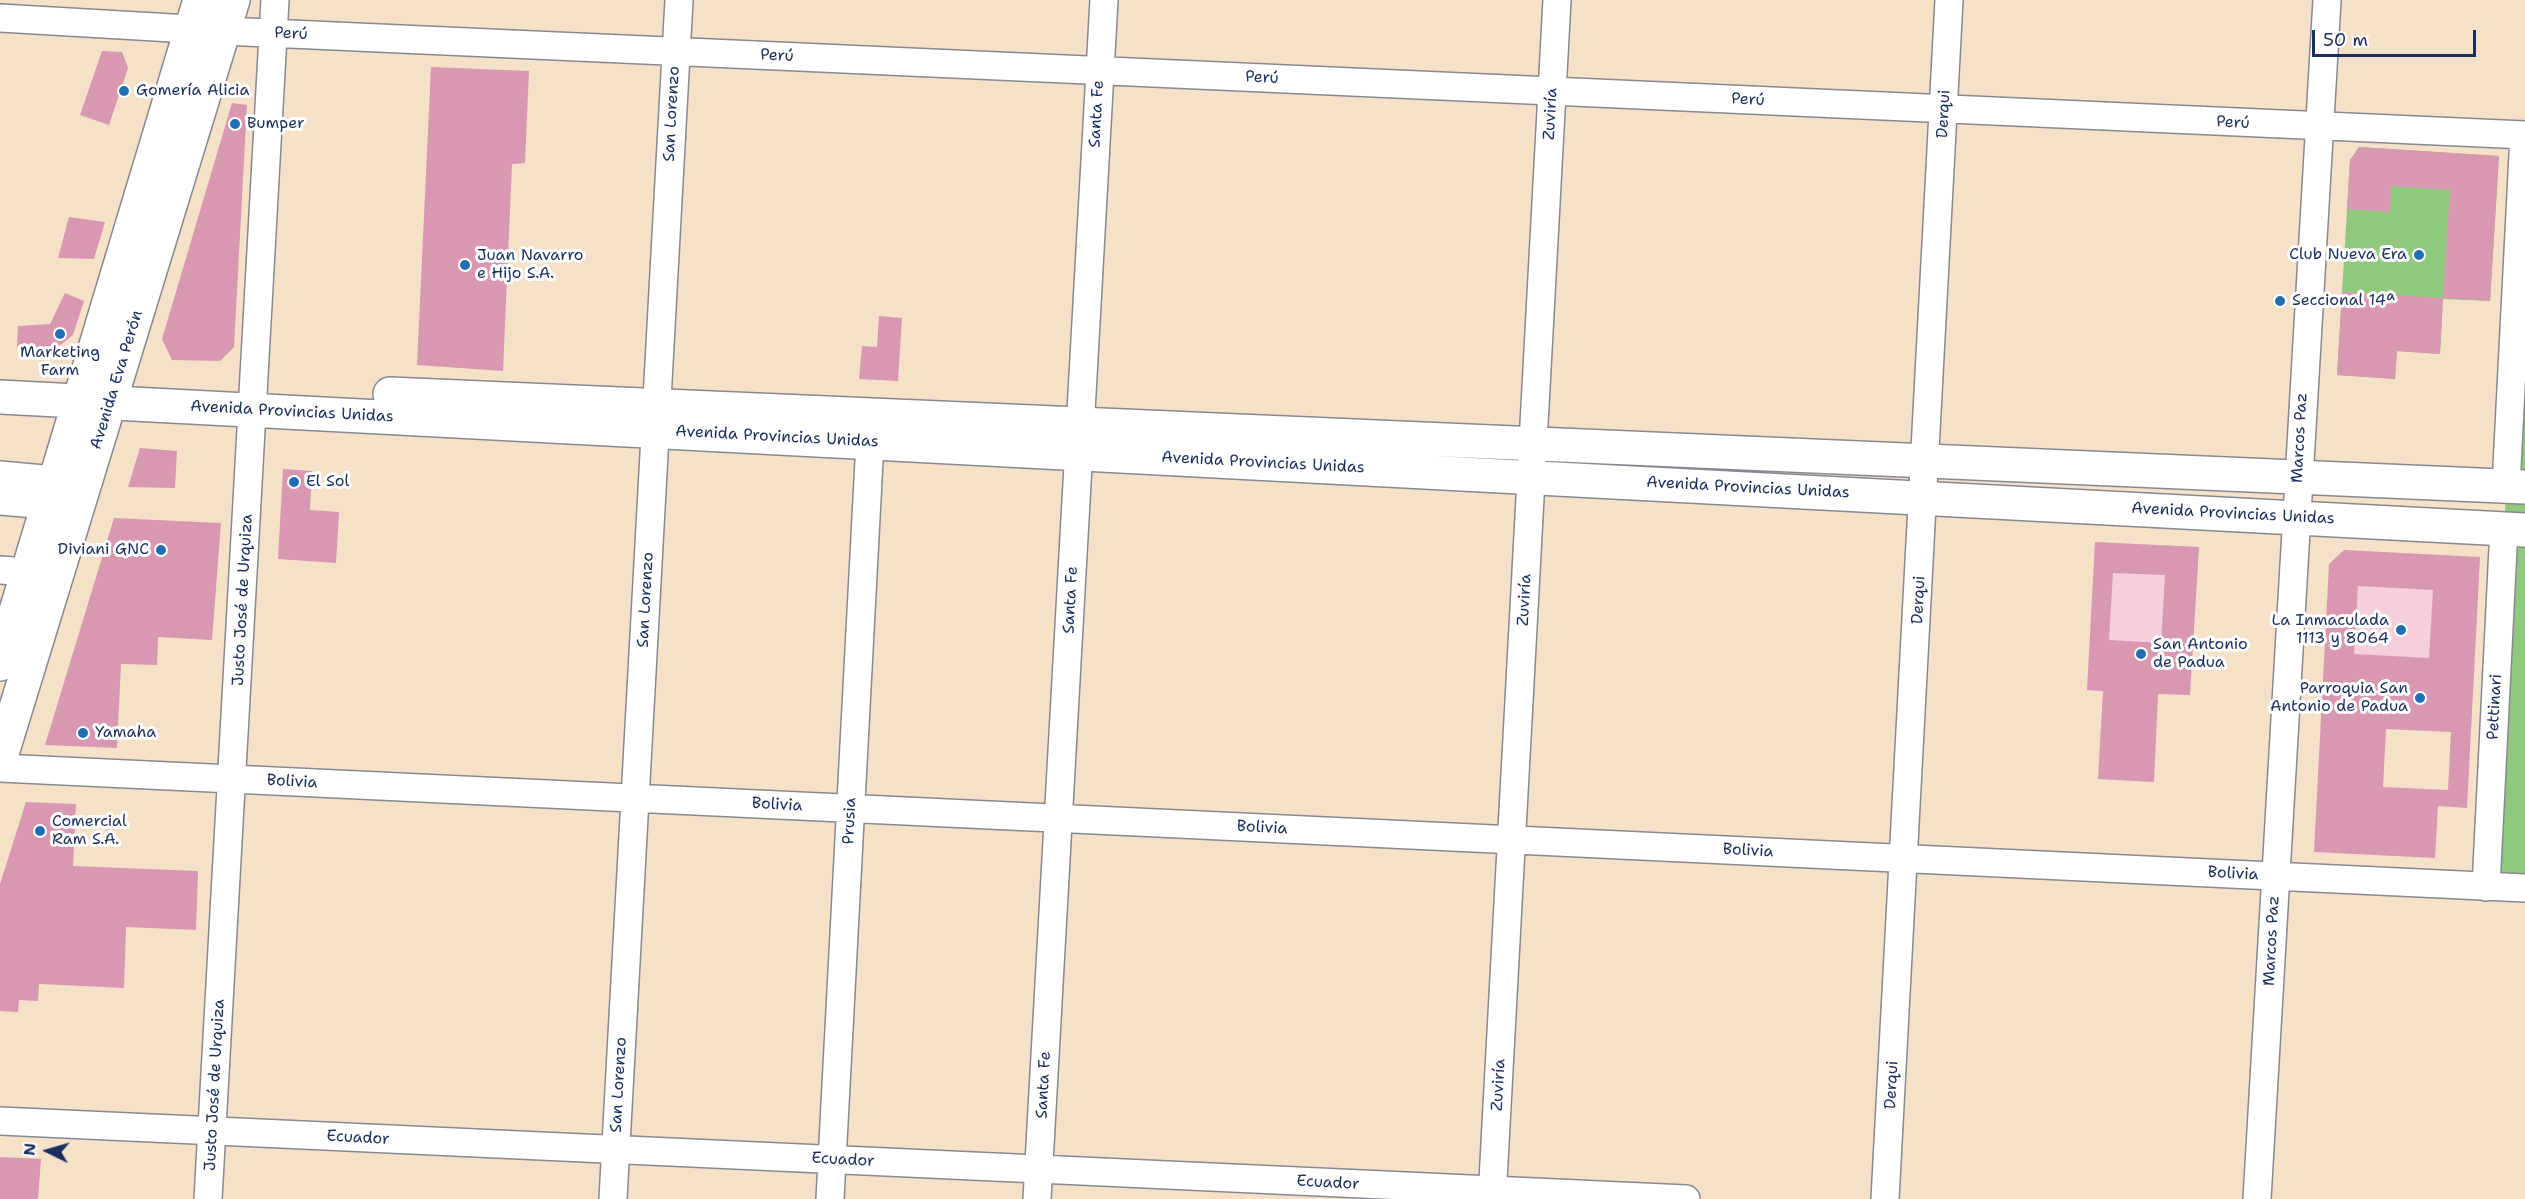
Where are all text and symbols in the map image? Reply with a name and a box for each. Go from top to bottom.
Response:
scale bar [2315,18,2478,56]
street label: Perú [274,24,308,44]
text: 50 m [2323,28,2368,52]
street label: Perú [760,46,794,66]
street label: San Lorenzo [660,66,684,162]
street label: Perú [1245,68,1279,88]
street label: Santa Fe [1086,80,1108,148]
place label: Gomería Alicia [136,81,249,101]
marker: Gomería Alicia [117,84,131,98]
street label: Zuviría [1540,87,1562,141]
street label: Derqui [1933,89,1955,139]
street label: Perú [1731,90,1765,110]
street label: Perú [2216,113,2250,133]
place label: Bumper [247,114,305,134]
marker: Bumper [228,117,242,131]
place label: Club Nueva Era [2289,245,2407,265]
place label: Juan Navarro e Hijo S.A. [477,246,584,284]
marker: Club Nueva Era [2412,248,2426,262]
marker: Juan Navarro e Hijo S.A. [458,258,472,272]
place label: Seccional 14ª [2292,291,2395,311]
marker: Seccional 14ª [2273,294,2287,308]
street label: Avenida Eva Perón [87,308,147,452]
marker: Marketing Farm [53,327,67,341]
place label: Marketing Farm [20,343,100,381]
street label: Marcos Paz [2288,392,2312,484]
street label: Avenida Provincias Unidas [190,397,394,427]
street label: Avenida Provincias Unidas [675,422,879,452]
street label: Avenida Provincias Unidas [1161,448,1365,478]
place label: El Sol [306,472,349,492]
street label: Avenida Provincias Unidas [1646,473,1850,503]
marker: El Sol [287,475,301,489]
street label: Avenida Provincias Unidas [2131,499,2335,529]
street label: Justo José de Urquiza [229,513,257,687]
place label: Diviani GNC [58,540,149,560]
marker: Diviani GNC [154,543,168,557]
street label: San Lorenzo [634,552,658,648]
street label: Santa Fe [1060,566,1082,634]
street label: Zuviría [1514,573,1536,627]
street label: Derqui [1908,575,1930,625]
place label: La Inmaculada 1113 y 8064 [2272,611,2389,649]
marker: La Inmaculada 1113 y 8064 [2394,623,2408,637]
place label: San Antonio de Padua [2153,635,2248,673]
marker: San Antonio de Padua [2134,647,2148,661]
street label: Pettinari [2484,673,2506,741]
place label: Parroquia San Antonio de Padua [2270,679,2408,717]
marker: Parroquia San Antonio de Padua [2413,691,2427,705]
place label: Yamaha [95,723,156,743]
marker: Yamaha [76,726,90,740]
street label: Bolivia [266,771,318,793]
street label: Bolivia [751,794,803,816]
street label: Prusia [839,797,861,845]
place label: Comercial Ram S.A. [52,812,127,850]
street label: Bolivia [1236,817,1288,839]
marker: Comercial Ram S.A. [33,824,47,838]
street label: Bolivia [1722,840,1774,862]
street label: Bolivia [2207,863,2259,885]
street label: Marcos Paz [2260,895,2284,987]
street label: Justo José de Urquiza [201,998,229,1172]
street label: San Lorenzo [607,1037,631,1133]
street label: Santa Fe [1033,1051,1055,1119]
street label: Zuviría [1488,1058,1510,1112]
street label: Derqui [1881,1060,1903,1110]
north arrow [18,1121,78,1181]
street label: Ecuador [326,1127,390,1149]
text: N [19,1142,41,1157]
street label: Ecuador [811,1149,875,1171]
street label: Ecuador [1296,1172,1360,1194]

